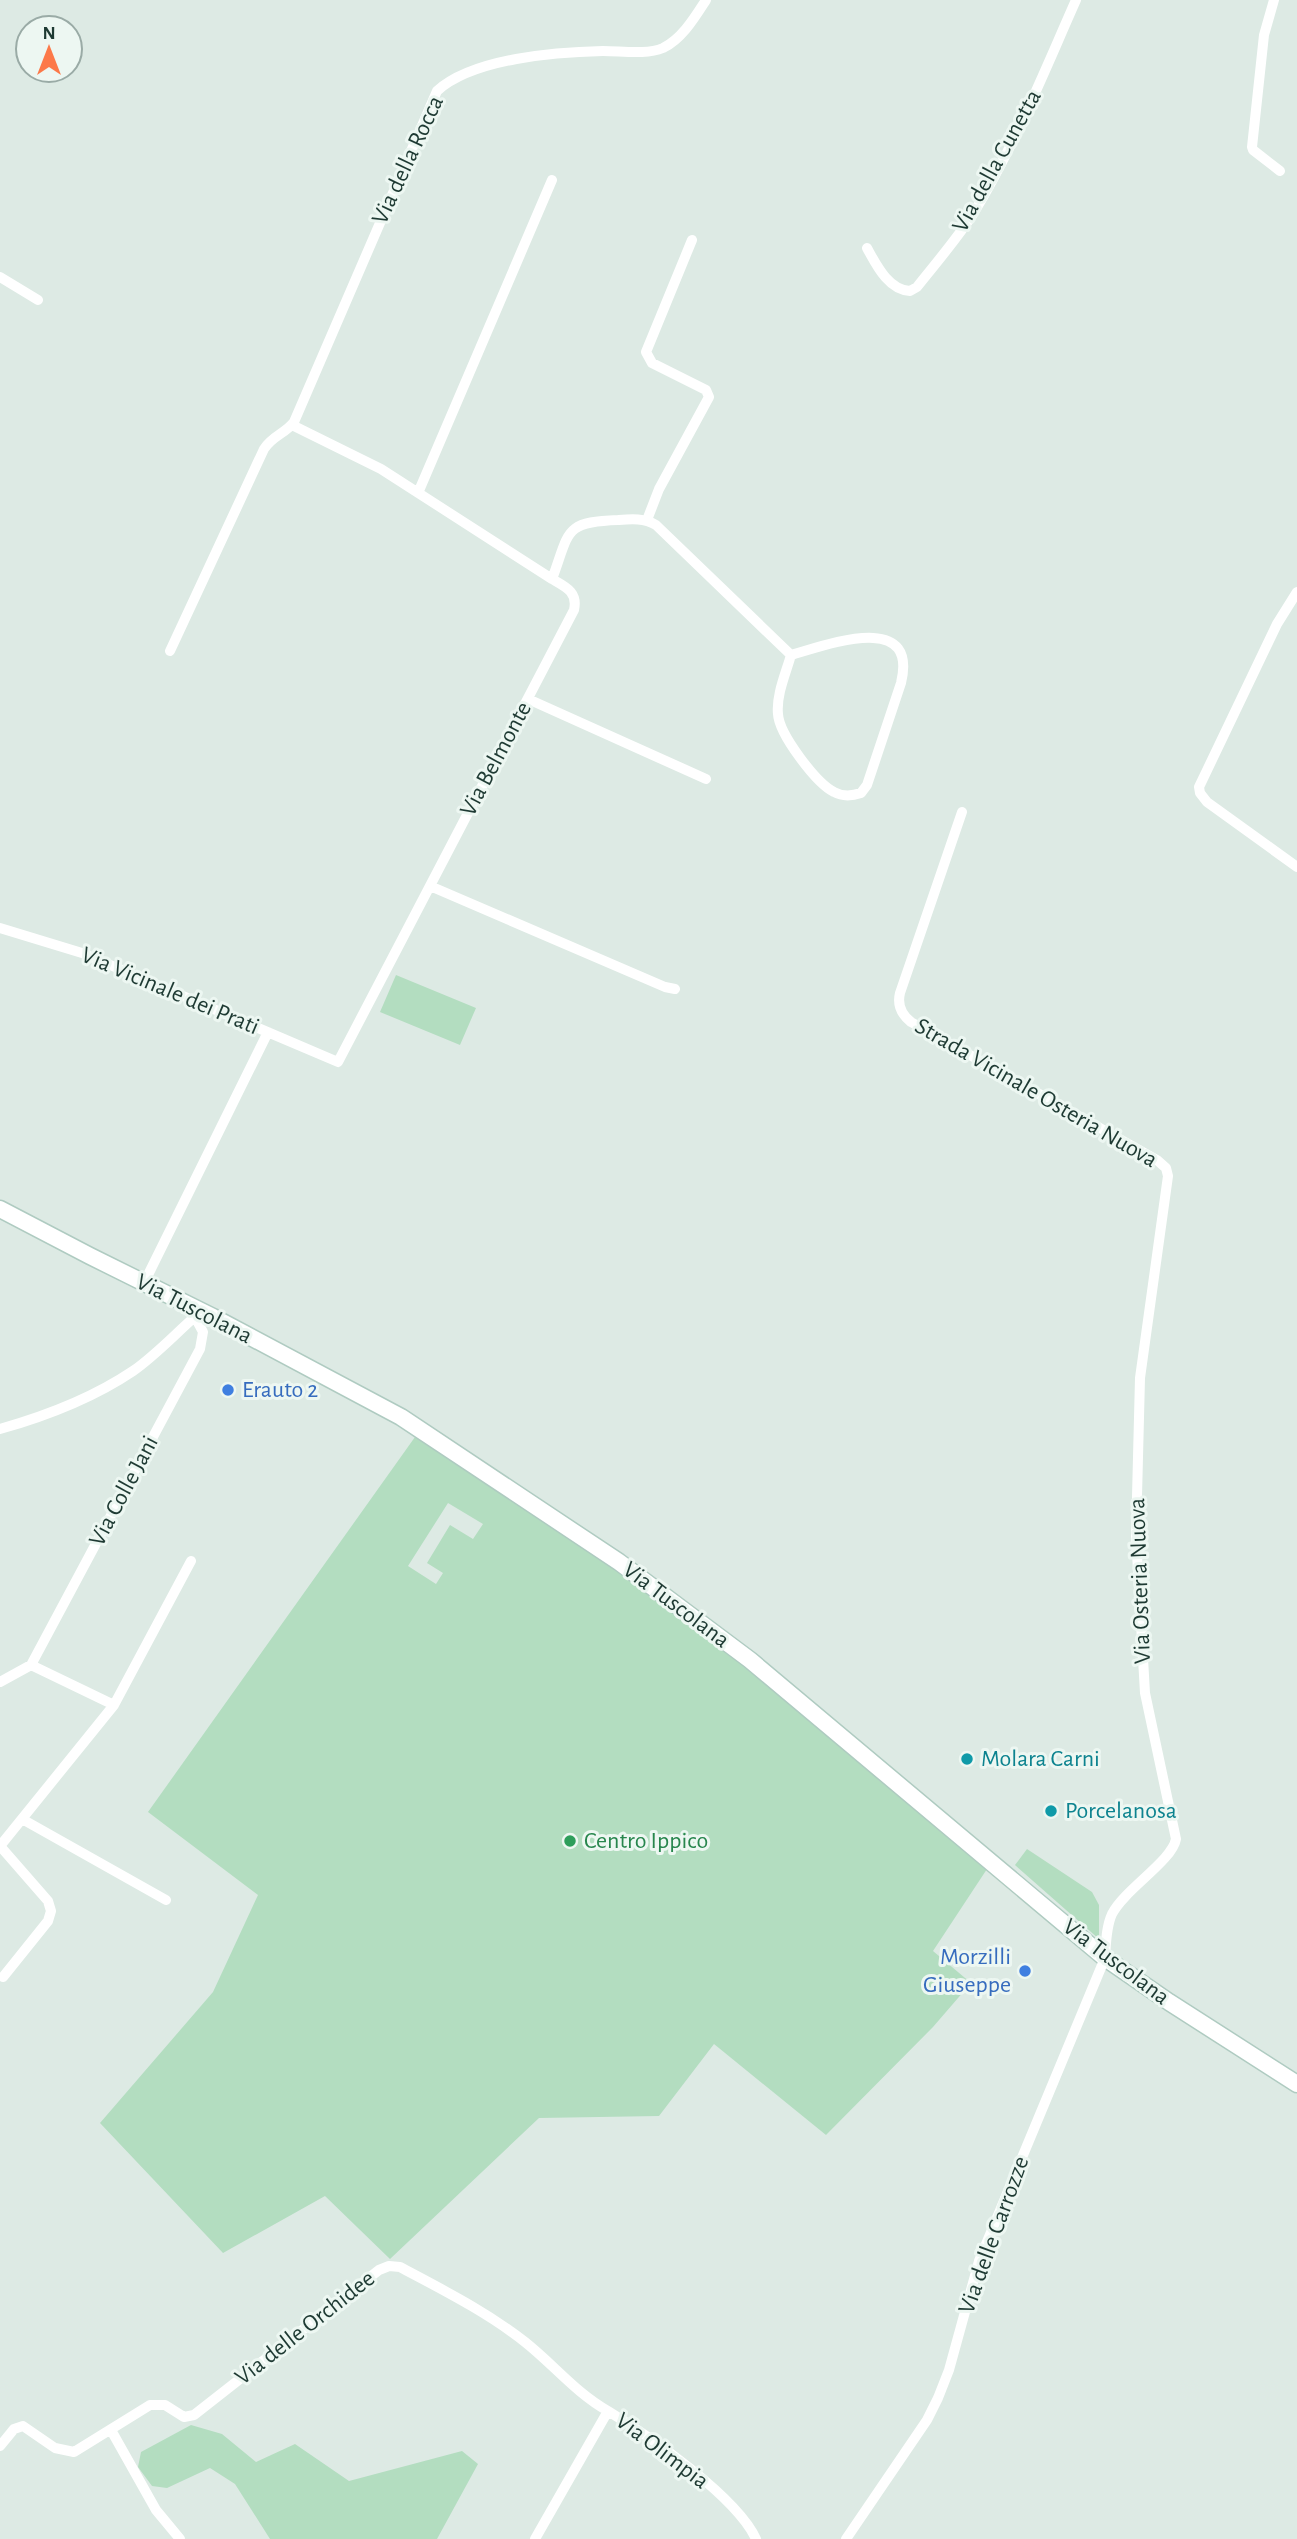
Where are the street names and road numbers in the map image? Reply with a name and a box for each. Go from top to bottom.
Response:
street label: Via della Cunetta [948,86,1046,236]
street label: Via della Rocca [368,92,448,228]
street label: Via Belmonte [456,698,536,820]
street label: Via Vicinale dei Prati [78,943,262,1039]
street label: Strada Vicinale Osteria Nuova [911,1014,1161,1172]
street label: Via Tuscolana [132,1270,256,1348]
street label: Via Colle Jani [85,1432,163,1550]
street label: Via Osteria Nuova [1125,1498,1155,1664]
street label: Via Tuscolana [618,1557,734,1653]
street label: Via Tuscolana [1058,1914,1174,2010]
street label: Via delle Carrozze [954,2153,1034,2317]
street label: Via delle Orchidee [231,2266,379,2390]
street label: Via Olimpia [611,2408,713,2494]

